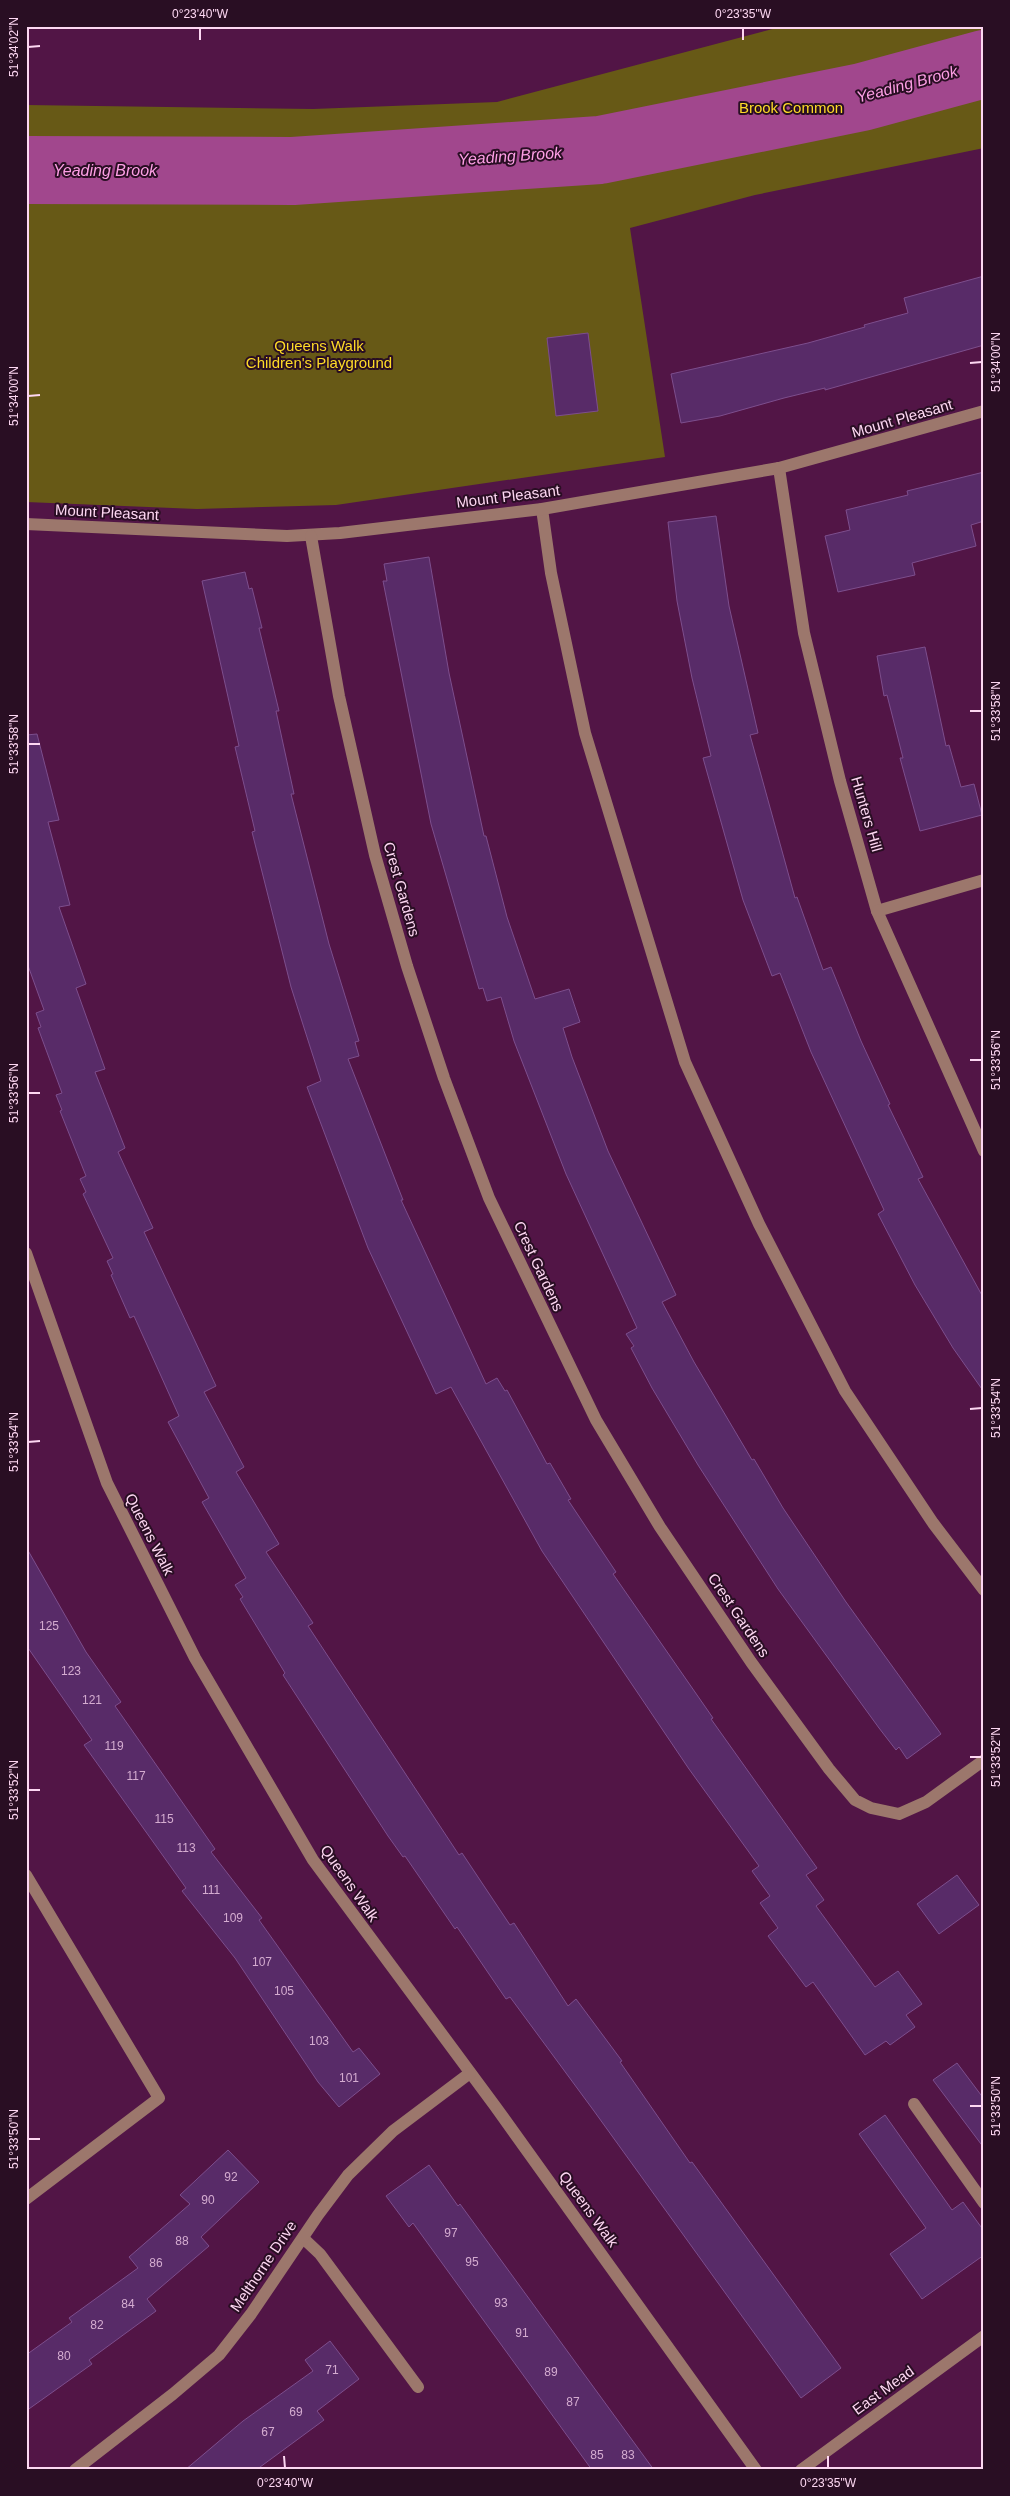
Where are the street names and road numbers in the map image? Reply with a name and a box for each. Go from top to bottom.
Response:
street label: Mount Pleasant [850,395,955,441]
street label: Mount Pleasant [455,481,562,511]
street label: Mount Pleasant [55,501,160,523]
street label: Hunters Hill [848,774,886,854]
street label: Crest Gardens [380,840,424,938]
street label: Crest Gardens [511,1218,567,1314]
street label: Queens Walk [122,1490,178,1578]
street label: Crest Gardens [705,1570,773,1660]
street label: Queens Walk [317,1841,383,1925]
street label: Queens Walk [556,2168,622,2251]
street label: Melthorne Drive [226,2217,300,2315]
street label: East Mead [849,2362,917,2418]

